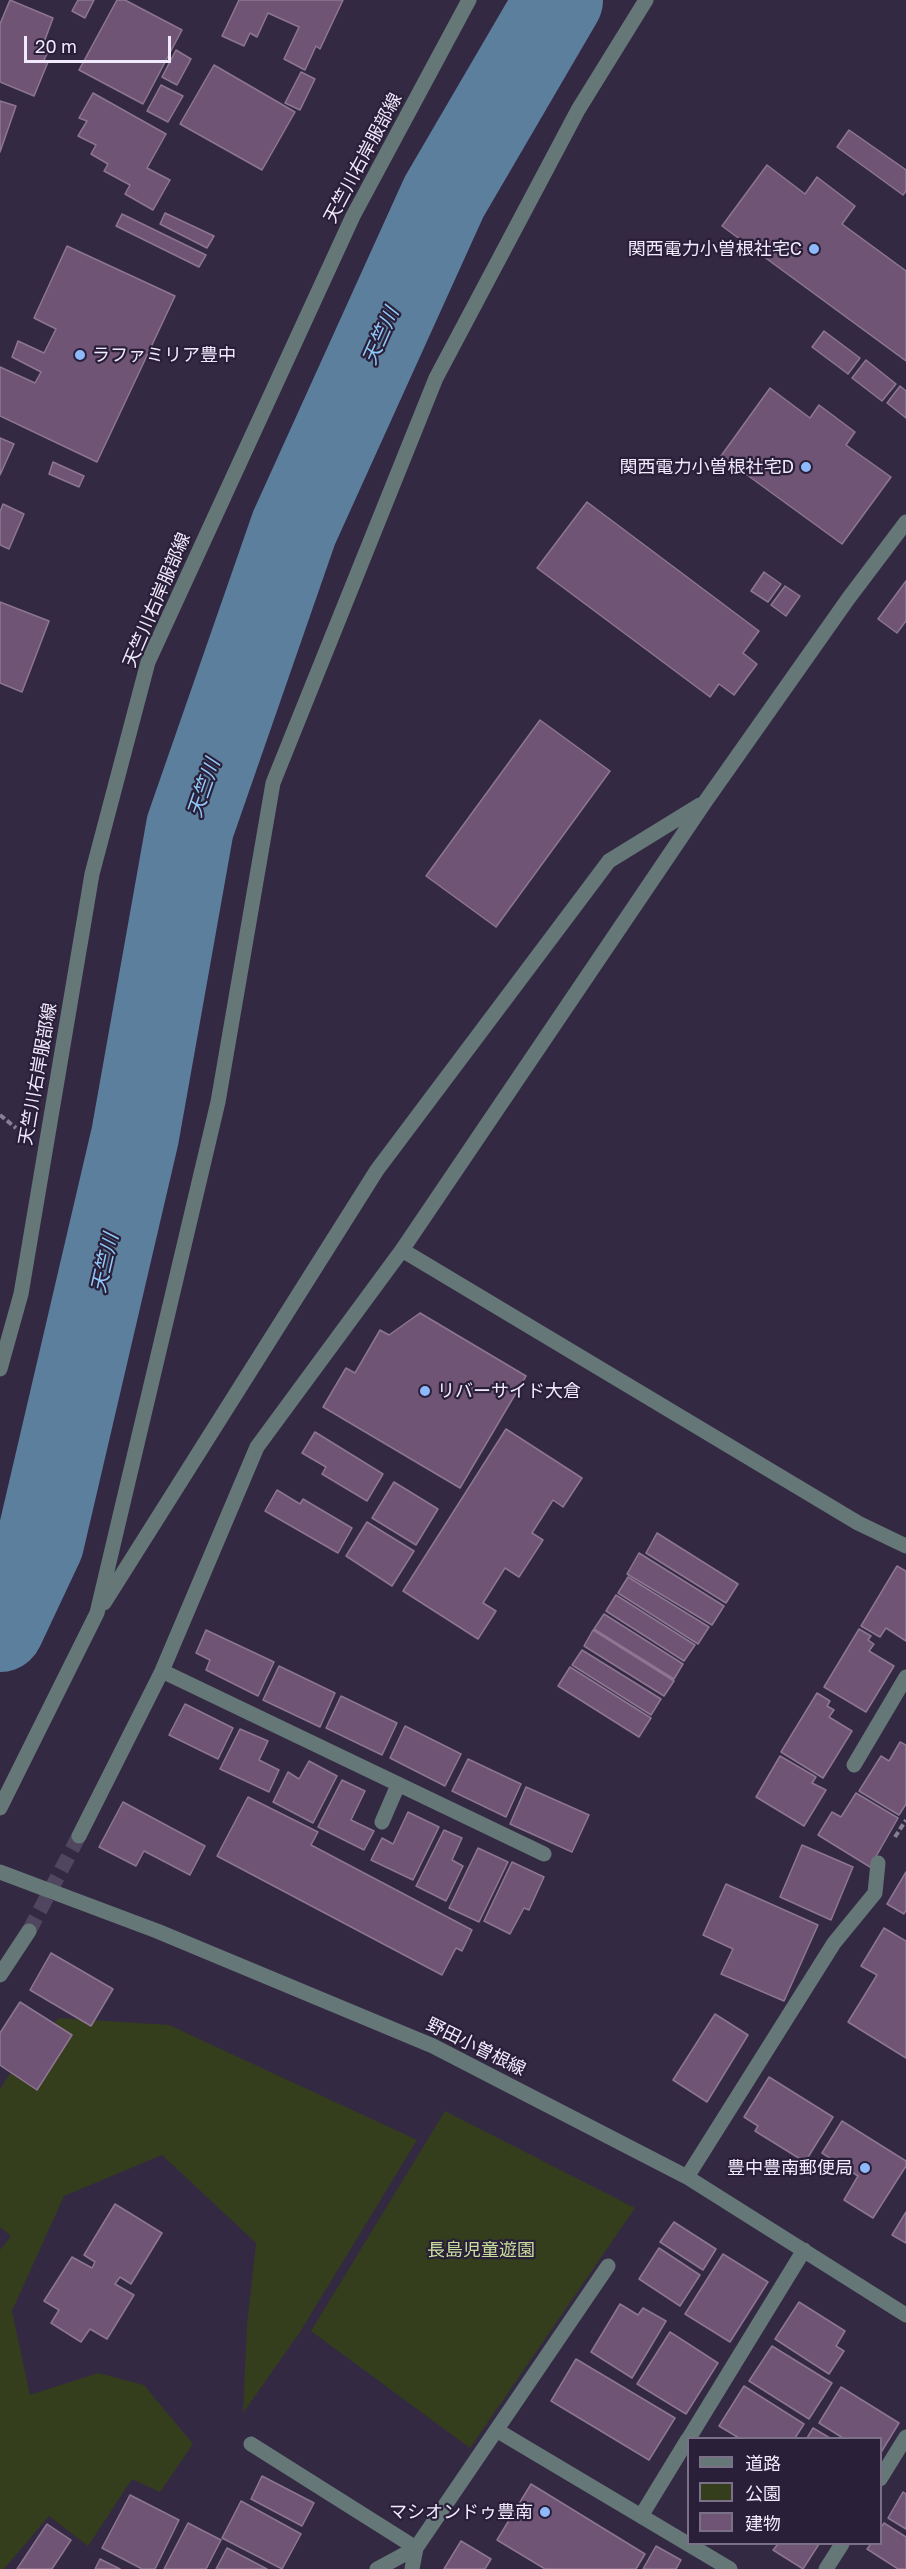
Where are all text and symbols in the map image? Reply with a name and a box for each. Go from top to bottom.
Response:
scale bar [27,24,174,62]
text: 20 m [35,35,77,57]
street label: 天竺川右岸服部線 [320,89,406,227]
place label: 関西電力小曽根社宅C [628,238,802,260]
marker: 関西電力小曽根社宅C [807,242,821,256]
water label: 天竺川 [358,304,404,368]
place label: ラファミリア豊中 [92,344,236,366]
marker: ラファミリア豊中 [73,348,87,362]
place label: 関西電力小曽根社宅D [619,456,794,478]
marker: 関西電力小曽根社宅D [799,460,813,474]
street label: 天竺川右岸服部線 [119,530,195,670]
water label: 天竺川 [183,756,225,820]
street label: 天竺川右岸服部線 [15,1001,61,1147]
water label: 天竺川 [87,1231,123,1295]
place label: リバーサイド大倉 [437,1380,581,1402]
marker: リバーサイド大倉 [418,1384,432,1398]
street label: 野田小曽根線 [423,2014,529,2080]
place label: 豊中豊南郵便局 [727,2157,853,2179]
marker: 豊中豊南郵便局 [858,2161,872,2175]
park label: 長島児童遊園 [427,2239,535,2261]
legend [687,2437,882,2545]
text: 道路 [745,2452,781,2474]
text: 公園 [745,2482,781,2504]
place label: マシオンドゥ豊南 [389,2501,533,2523]
marker: マシオンドゥ豊南 [538,2505,552,2519]
text: 建物 [745,2512,781,2534]

